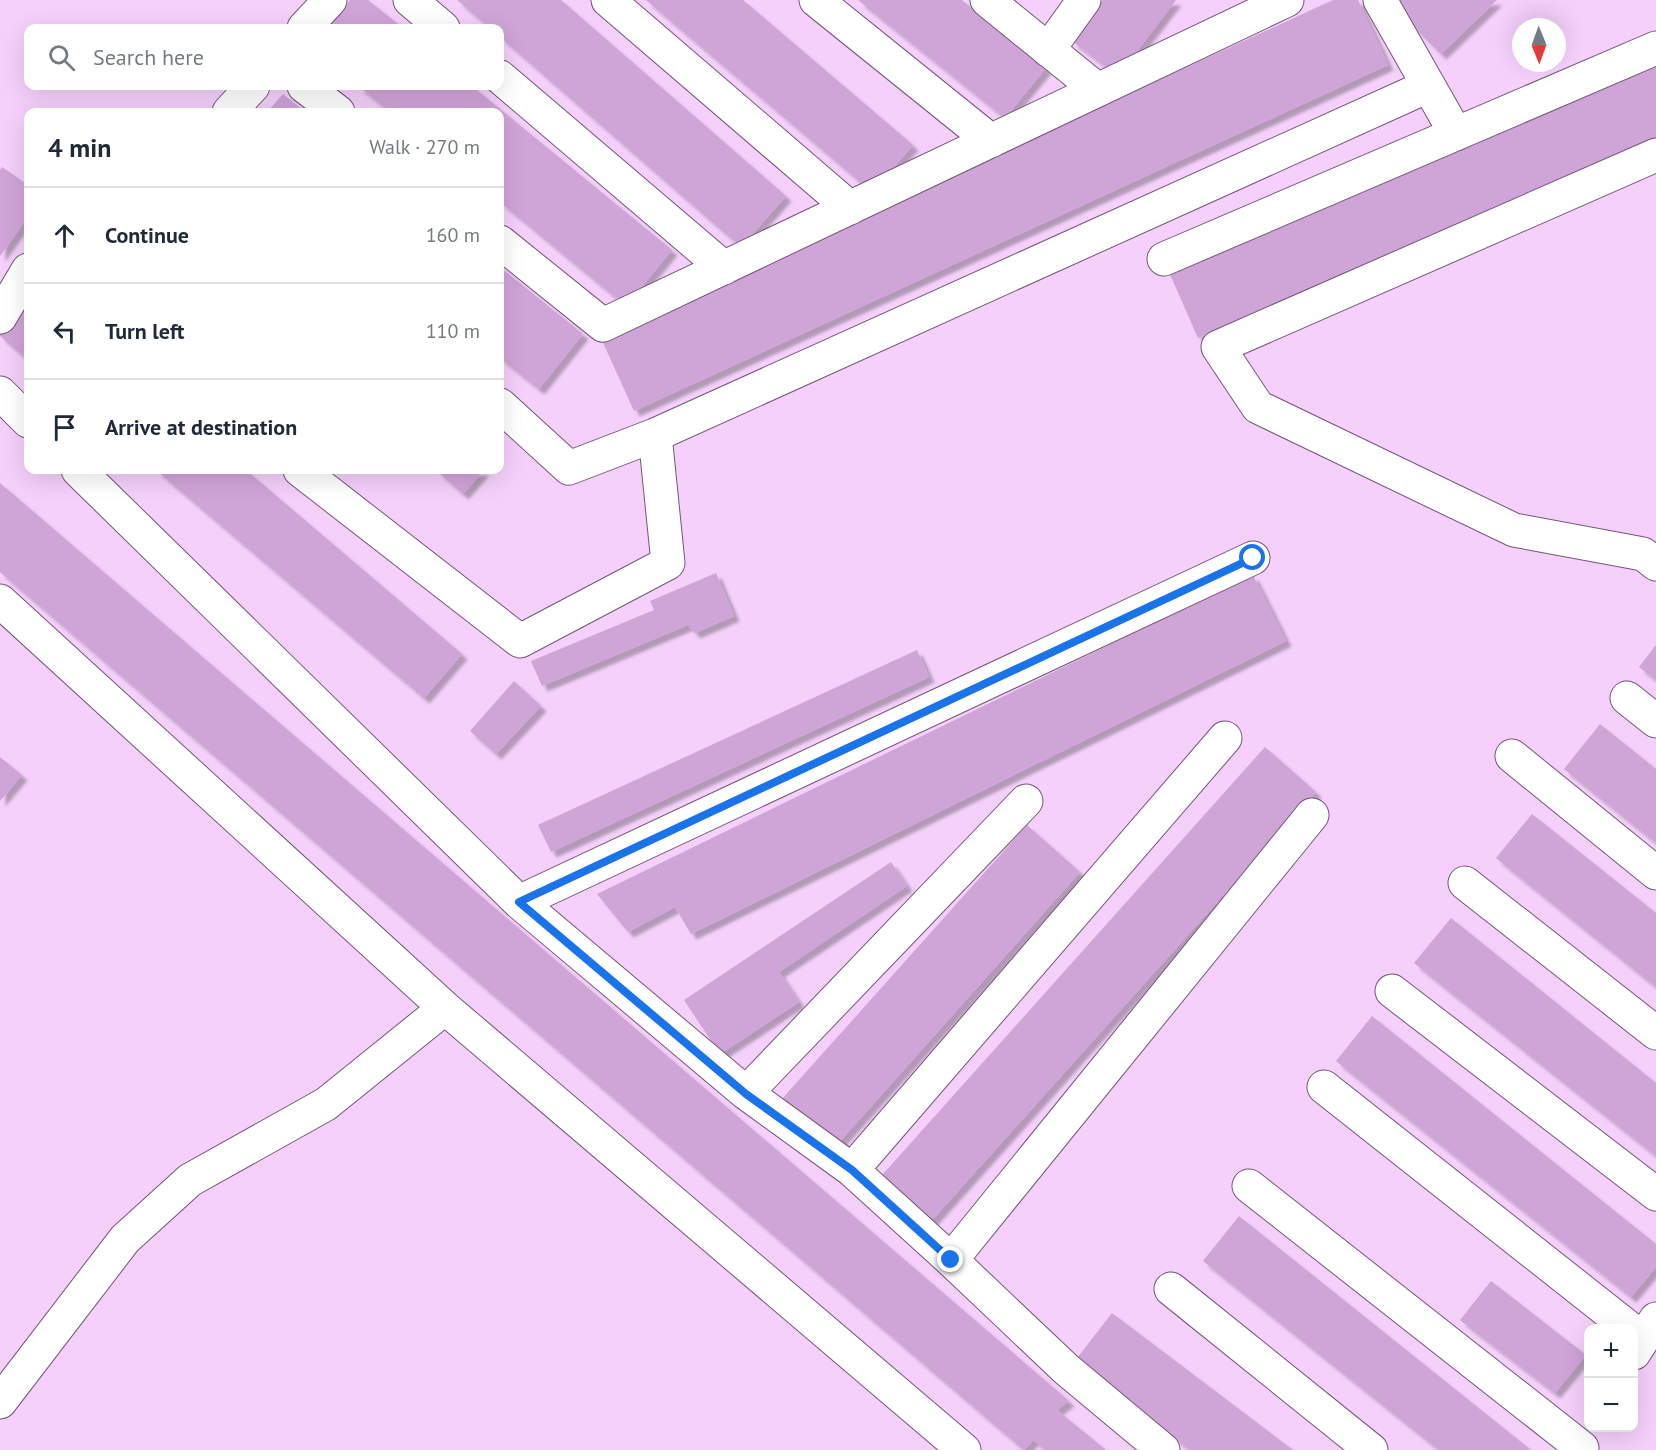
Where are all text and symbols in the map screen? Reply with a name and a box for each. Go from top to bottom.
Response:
north arrow [1512,18,1566,72]
search box [24,24,504,90]
icon: search [45,41,78,74]
text: Search here [93,43,204,71]
text: 4 min [48,131,111,164]
text: Walk · 270 m [369,134,480,160]
icon: ahead [48,219,81,252]
text: Continue [105,221,189,249]
text: 160 m [426,222,480,248]
icon: left [48,315,81,348]
text: Turn left [105,317,185,345]
text: 110 m [426,318,480,344]
icon: arrive [48,411,81,444]
text: Arrive at destination [105,413,297,441]
route start [1239,544,1265,570]
route end [937,1246,963,1272]
map controls [1584,1324,1638,1432]
button: + [1584,1324,1638,1378]
button: − [1584,1378,1638,1432]

